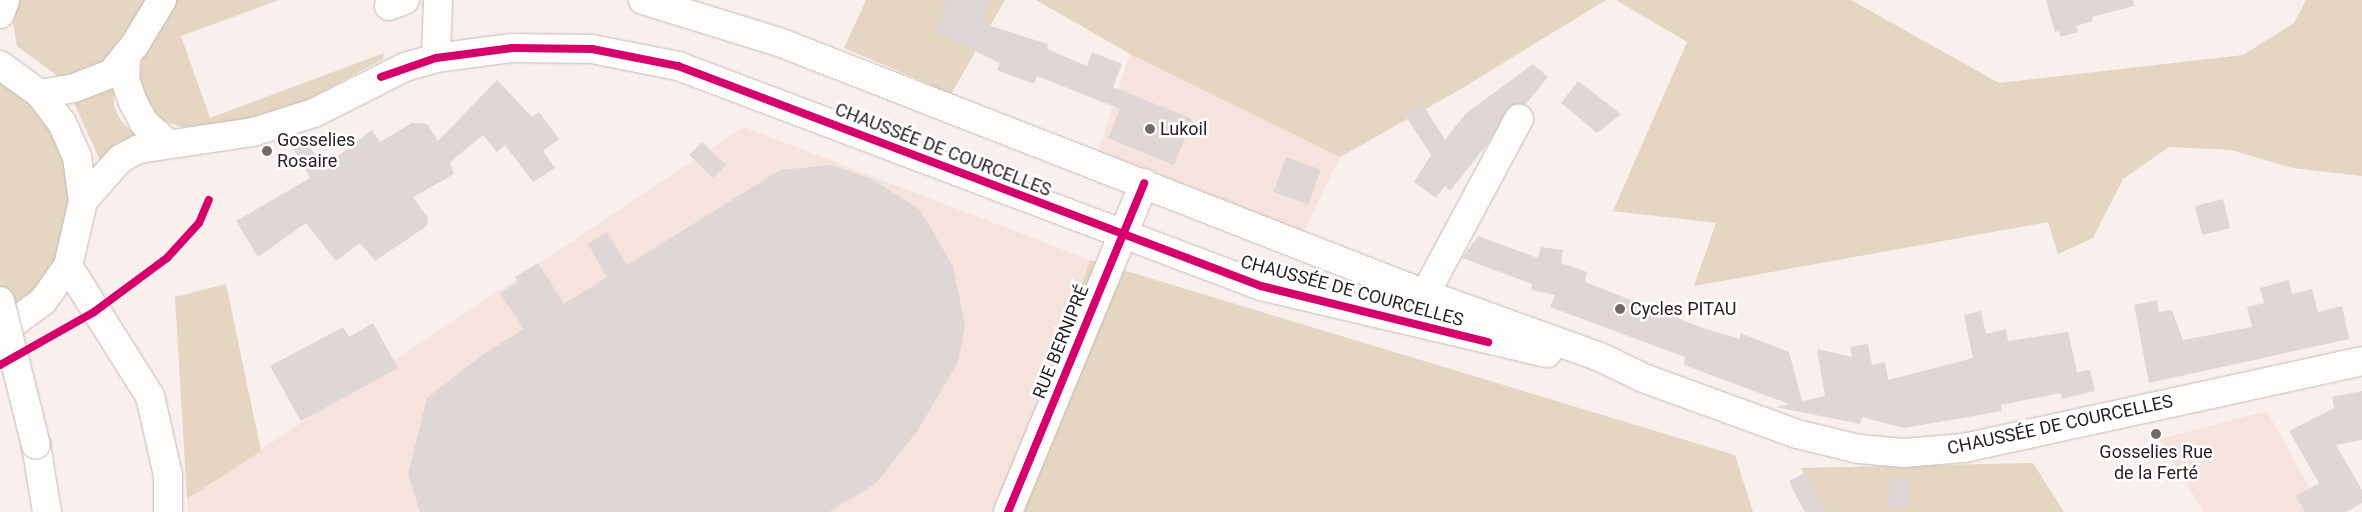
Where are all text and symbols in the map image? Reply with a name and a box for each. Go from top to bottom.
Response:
street label: CHAUSSÉE DE COURCELLES [832,99,1054,201]
place label: Lukoil [1160,118,1207,140]
marker: Lukoil [1144,123,1156,135]
place label: Gosselies Rosaire [277,130,355,172]
marker: Gosselies Rosaire [261,145,273,157]
street label: CHAUSSÉE DE COURCELLES [1238,251,1466,331]
street label: RUE BERNIPRÉ [1028,282,1094,402]
place label: Cycles PITAU [1630,298,1737,320]
marker: Cycles PITAU [1614,303,1626,315]
street label: CHAUSSÉE DE COURCELLES [1945,391,2175,459]
marker: Gosselies Rue de la Ferté [2150,428,2162,440]
place label: Gosselies Rue de la Ferté [2099,442,2213,484]

